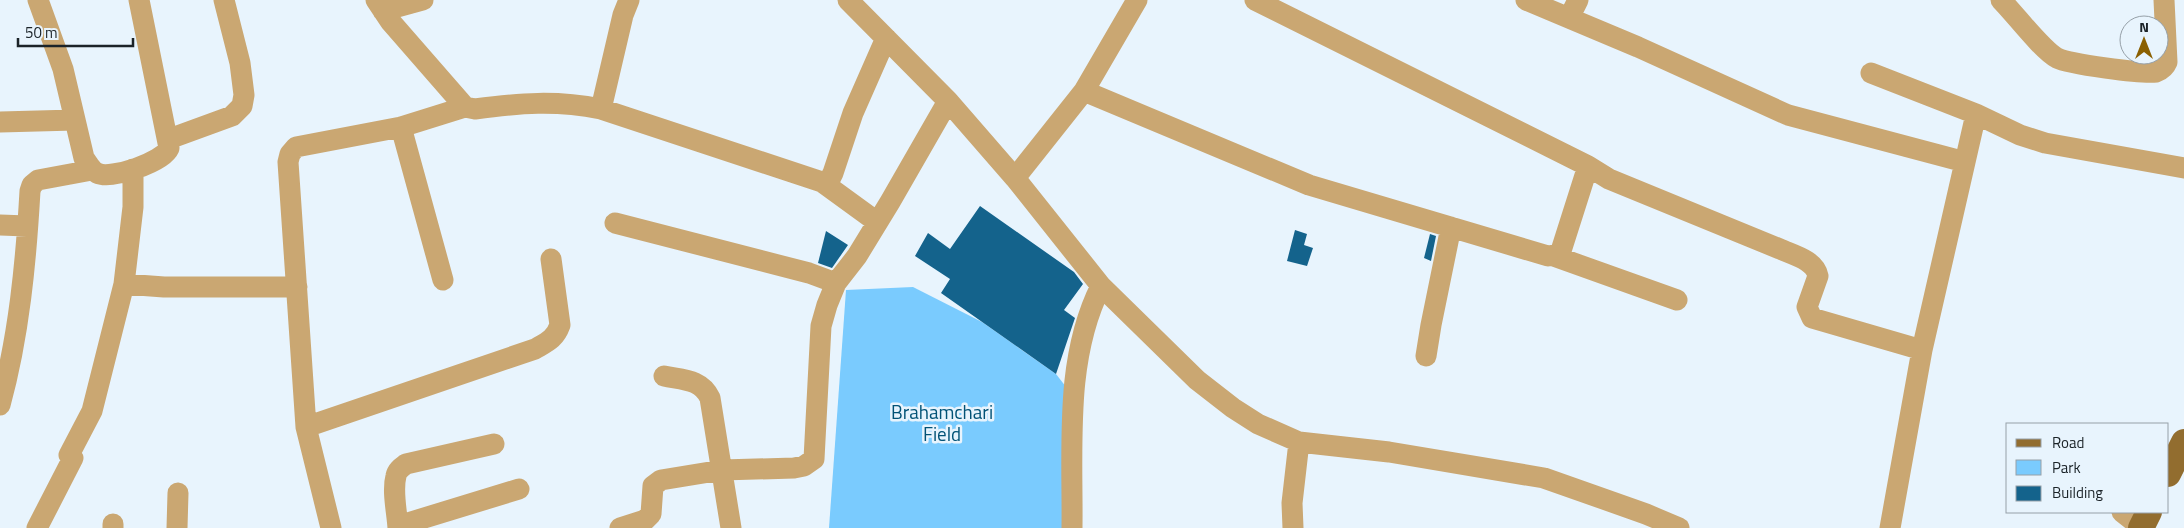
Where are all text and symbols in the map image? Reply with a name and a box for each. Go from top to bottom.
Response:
scale bar [18,15,132,47]
north arrow [2119,15,2169,65]
text: N [2139,16,2149,37]
text: 50 m [25,21,58,44]
park label: Brahamchari Field [891,397,993,448]
legend [2006,423,2169,513]
text: Road [2052,431,2084,454]
text: Park [2052,456,2081,479]
text: Building [2052,481,2103,504]

